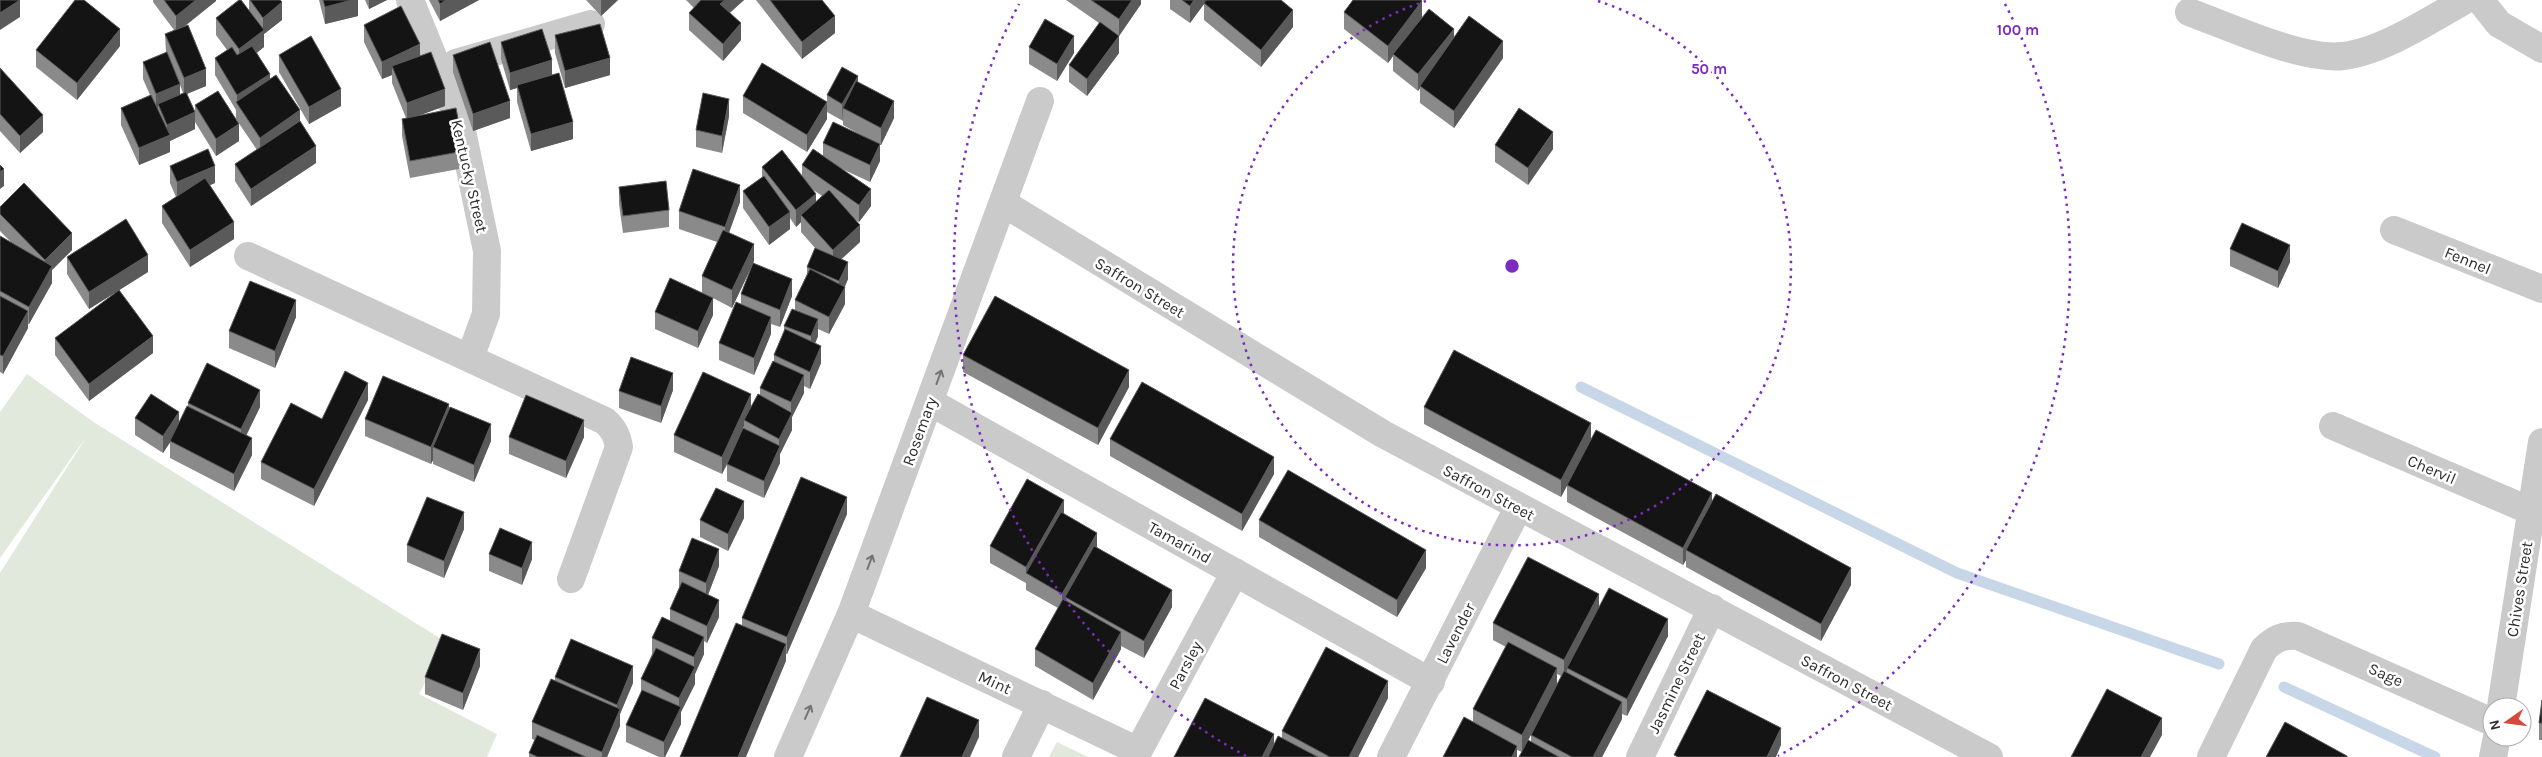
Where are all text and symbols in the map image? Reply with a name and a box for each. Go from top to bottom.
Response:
text: 100 m [1997,21,2039,39]
text: 50 m [1691,60,1727,78]
street label: Kentucky Street [447,118,492,235]
street label: Fennel [2442,243,2494,278]
street label: Saffron Street [1091,253,1188,322]
centre of rings [1503,257,1521,275]
one-way arrow [935,370,944,385]
street label: Rosemary [898,393,941,468]
street label: Chervil [2405,451,2459,488]
street label: Saffron Street [1440,460,1538,525]
street label: Tamarind [1145,517,1214,567]
street label: Chives Street [2503,540,2536,638]
one-way arrow [866,555,875,571]
street label: Lavender [1432,599,1479,667]
street label: Jasmine Street [1644,630,1709,736]
street label: Parsley [1165,637,1206,693]
street label: Saffron Street [1798,650,1896,715]
street label: Sage [2366,659,2406,690]
street label: Mint [975,667,1014,698]
north arrow [2482,697,2532,747]
one-way arrow [803,705,813,720]
text: N [2485,718,2504,732]

